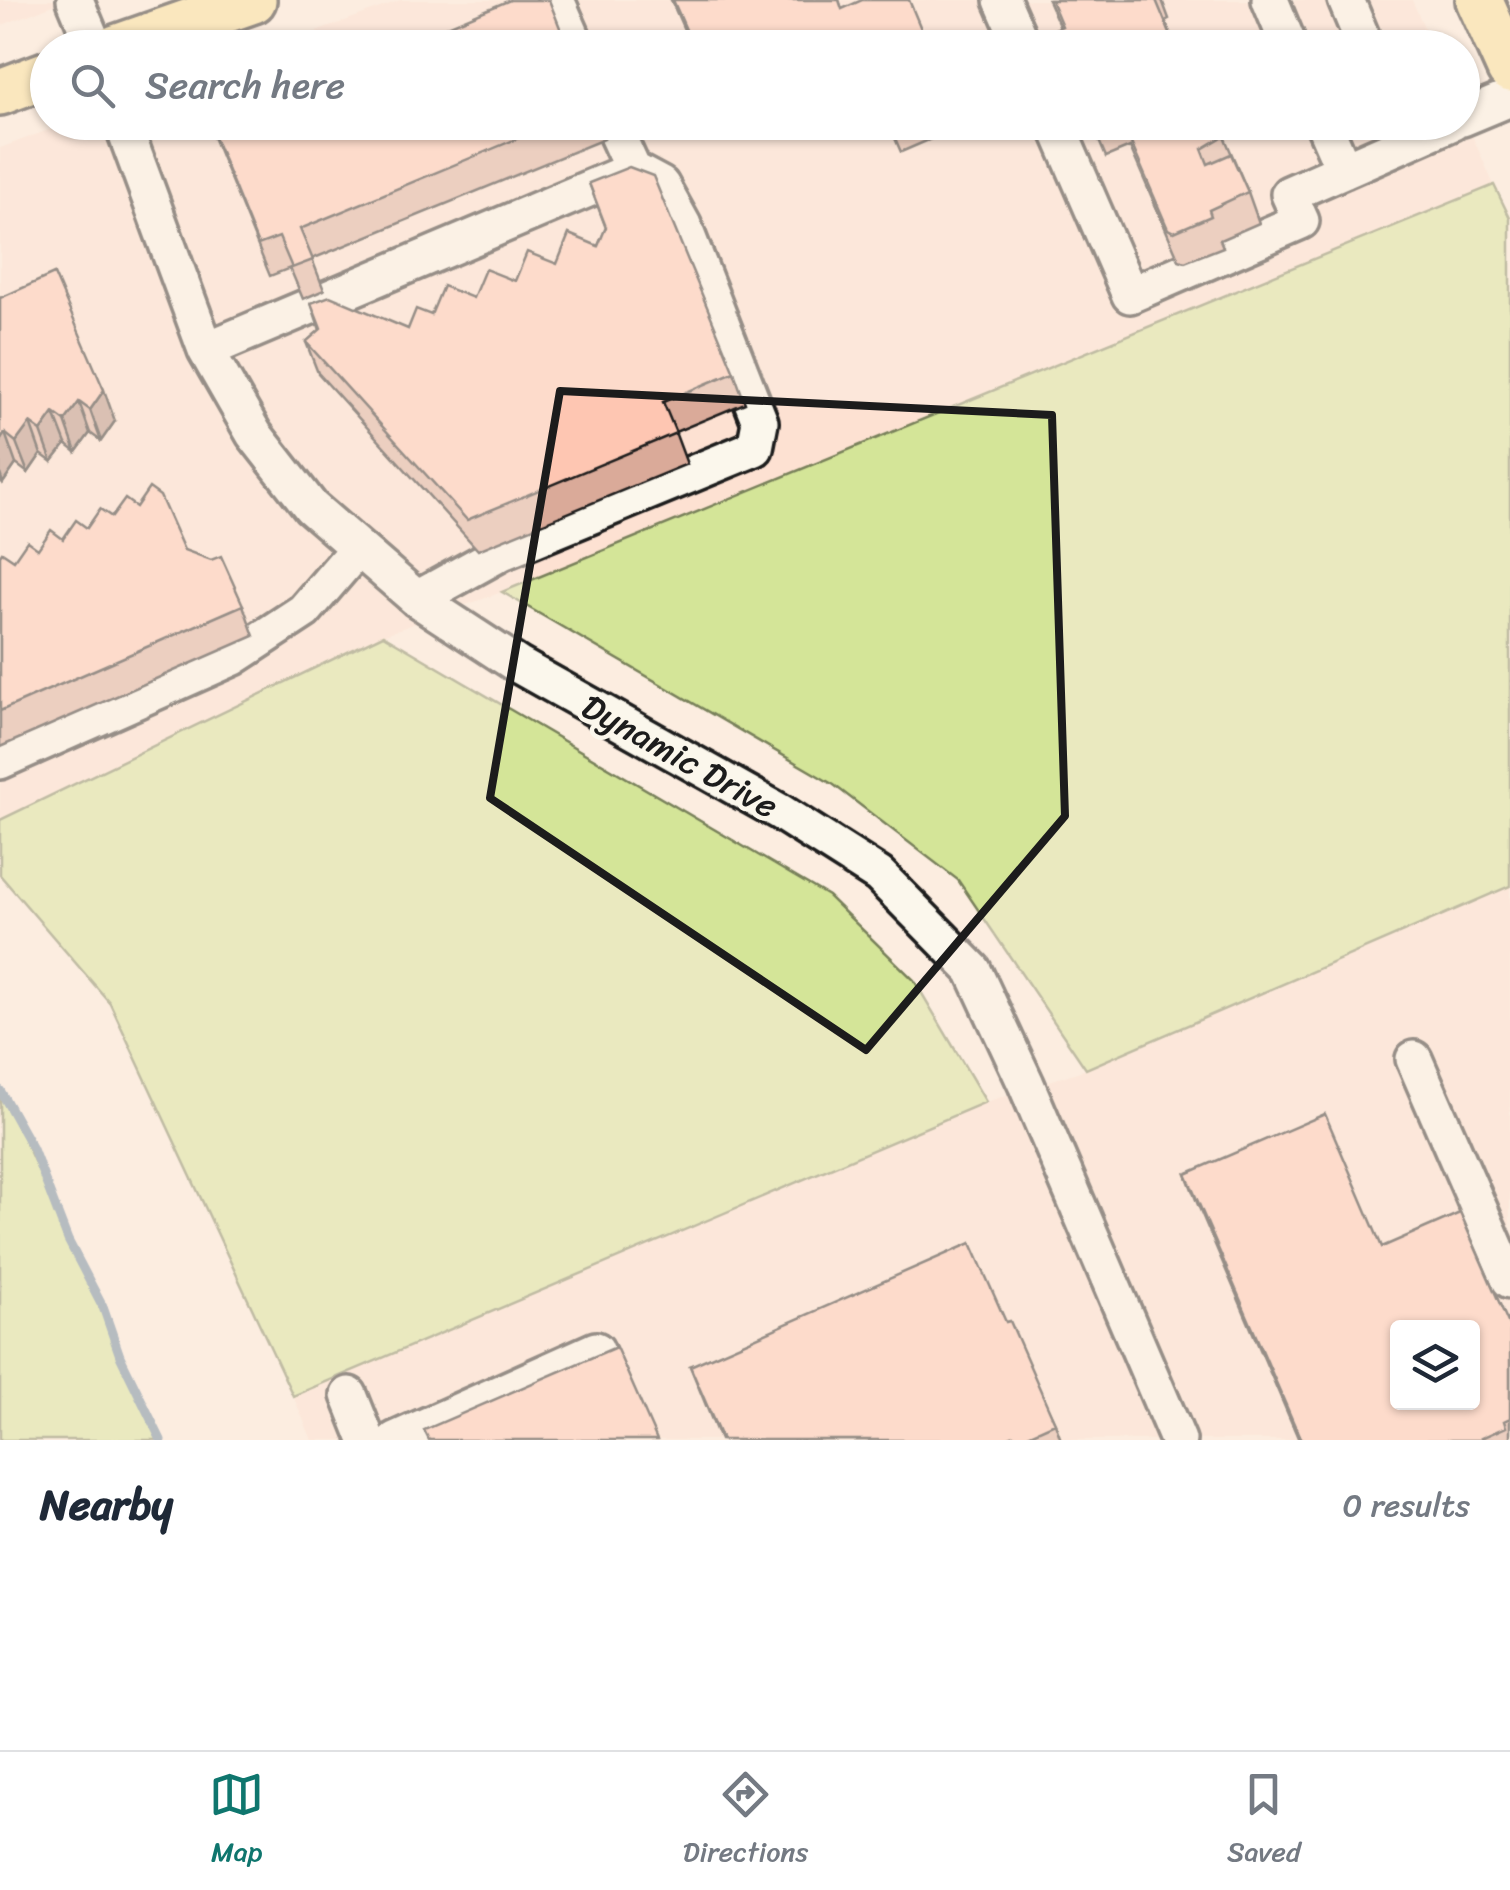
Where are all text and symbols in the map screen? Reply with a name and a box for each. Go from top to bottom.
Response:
search box [30,30,1480,140]
text: Search here [145,52,345,119]
icon: search [65,58,120,113]
street label: Dynamic Drive [570,676,790,836]
map controls [1390,1320,1480,1410]
button: layers [1390,1320,1480,1410]
text: Nearby [40,1468,173,1542]
text: 0 results [1342,1477,1470,1534]
tab: Map [209,1767,264,1876]
tab: Directions [683,1767,808,1876]
tab: Saved [1227,1767,1301,1876]

